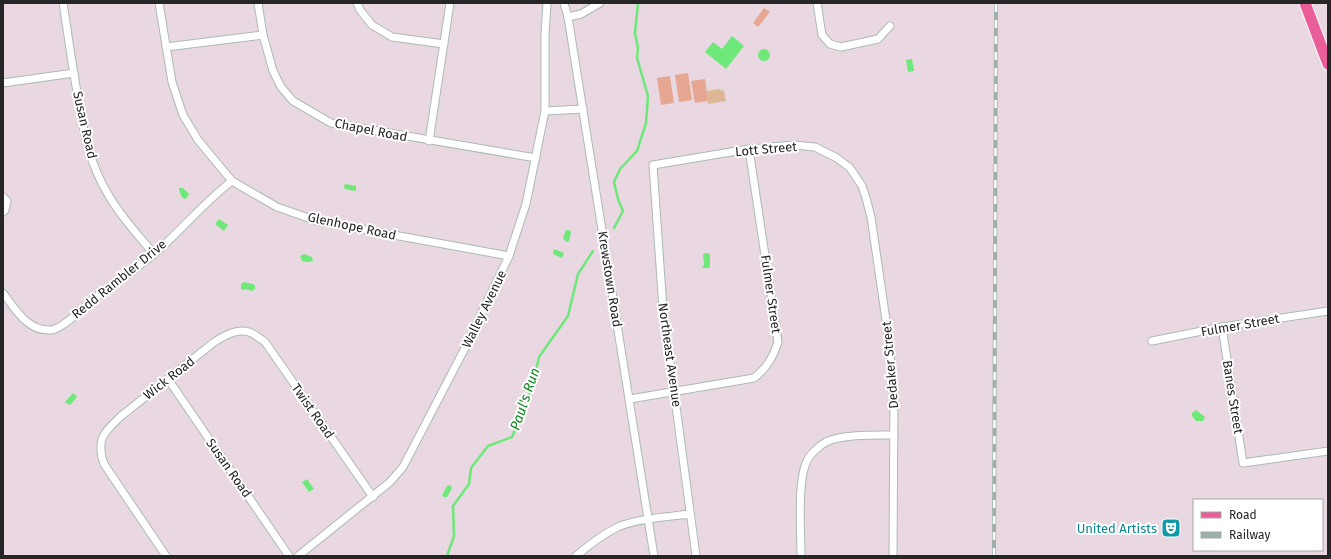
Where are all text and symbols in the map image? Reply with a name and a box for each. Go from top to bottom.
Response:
street label: Susan Road [70,90,100,160]
street label: Chapel Road [333,116,409,144]
street label: Lott Street [735,139,798,159]
street label: Glenhope Road [306,209,398,243]
street label: Krewstown Road [595,230,625,328]
street label: Redd Rambler Drive [69,236,169,322]
street label: Fulmer Street [758,254,784,335]
street label: Walley Avenue [459,268,509,350]
street label: Northeast Avenue [655,302,685,408]
street label: Fulmer Street [1200,311,1281,339]
street label: Dedaker Street [879,320,901,409]
street label: Wick Road [140,353,198,403]
street label: Banes Street [1220,359,1246,435]
water label: Paul's Run [506,366,544,432]
street label: Twist Road [289,381,337,441]
street label: Susan Road [203,436,255,500]
legend [1193,499,1323,551]
text: Road [1229,508,1257,522]
theatre icon: United Artists [1160,517,1182,539]
place label: United Artists [1077,521,1157,536]
text: Railway [1229,528,1270,542]

